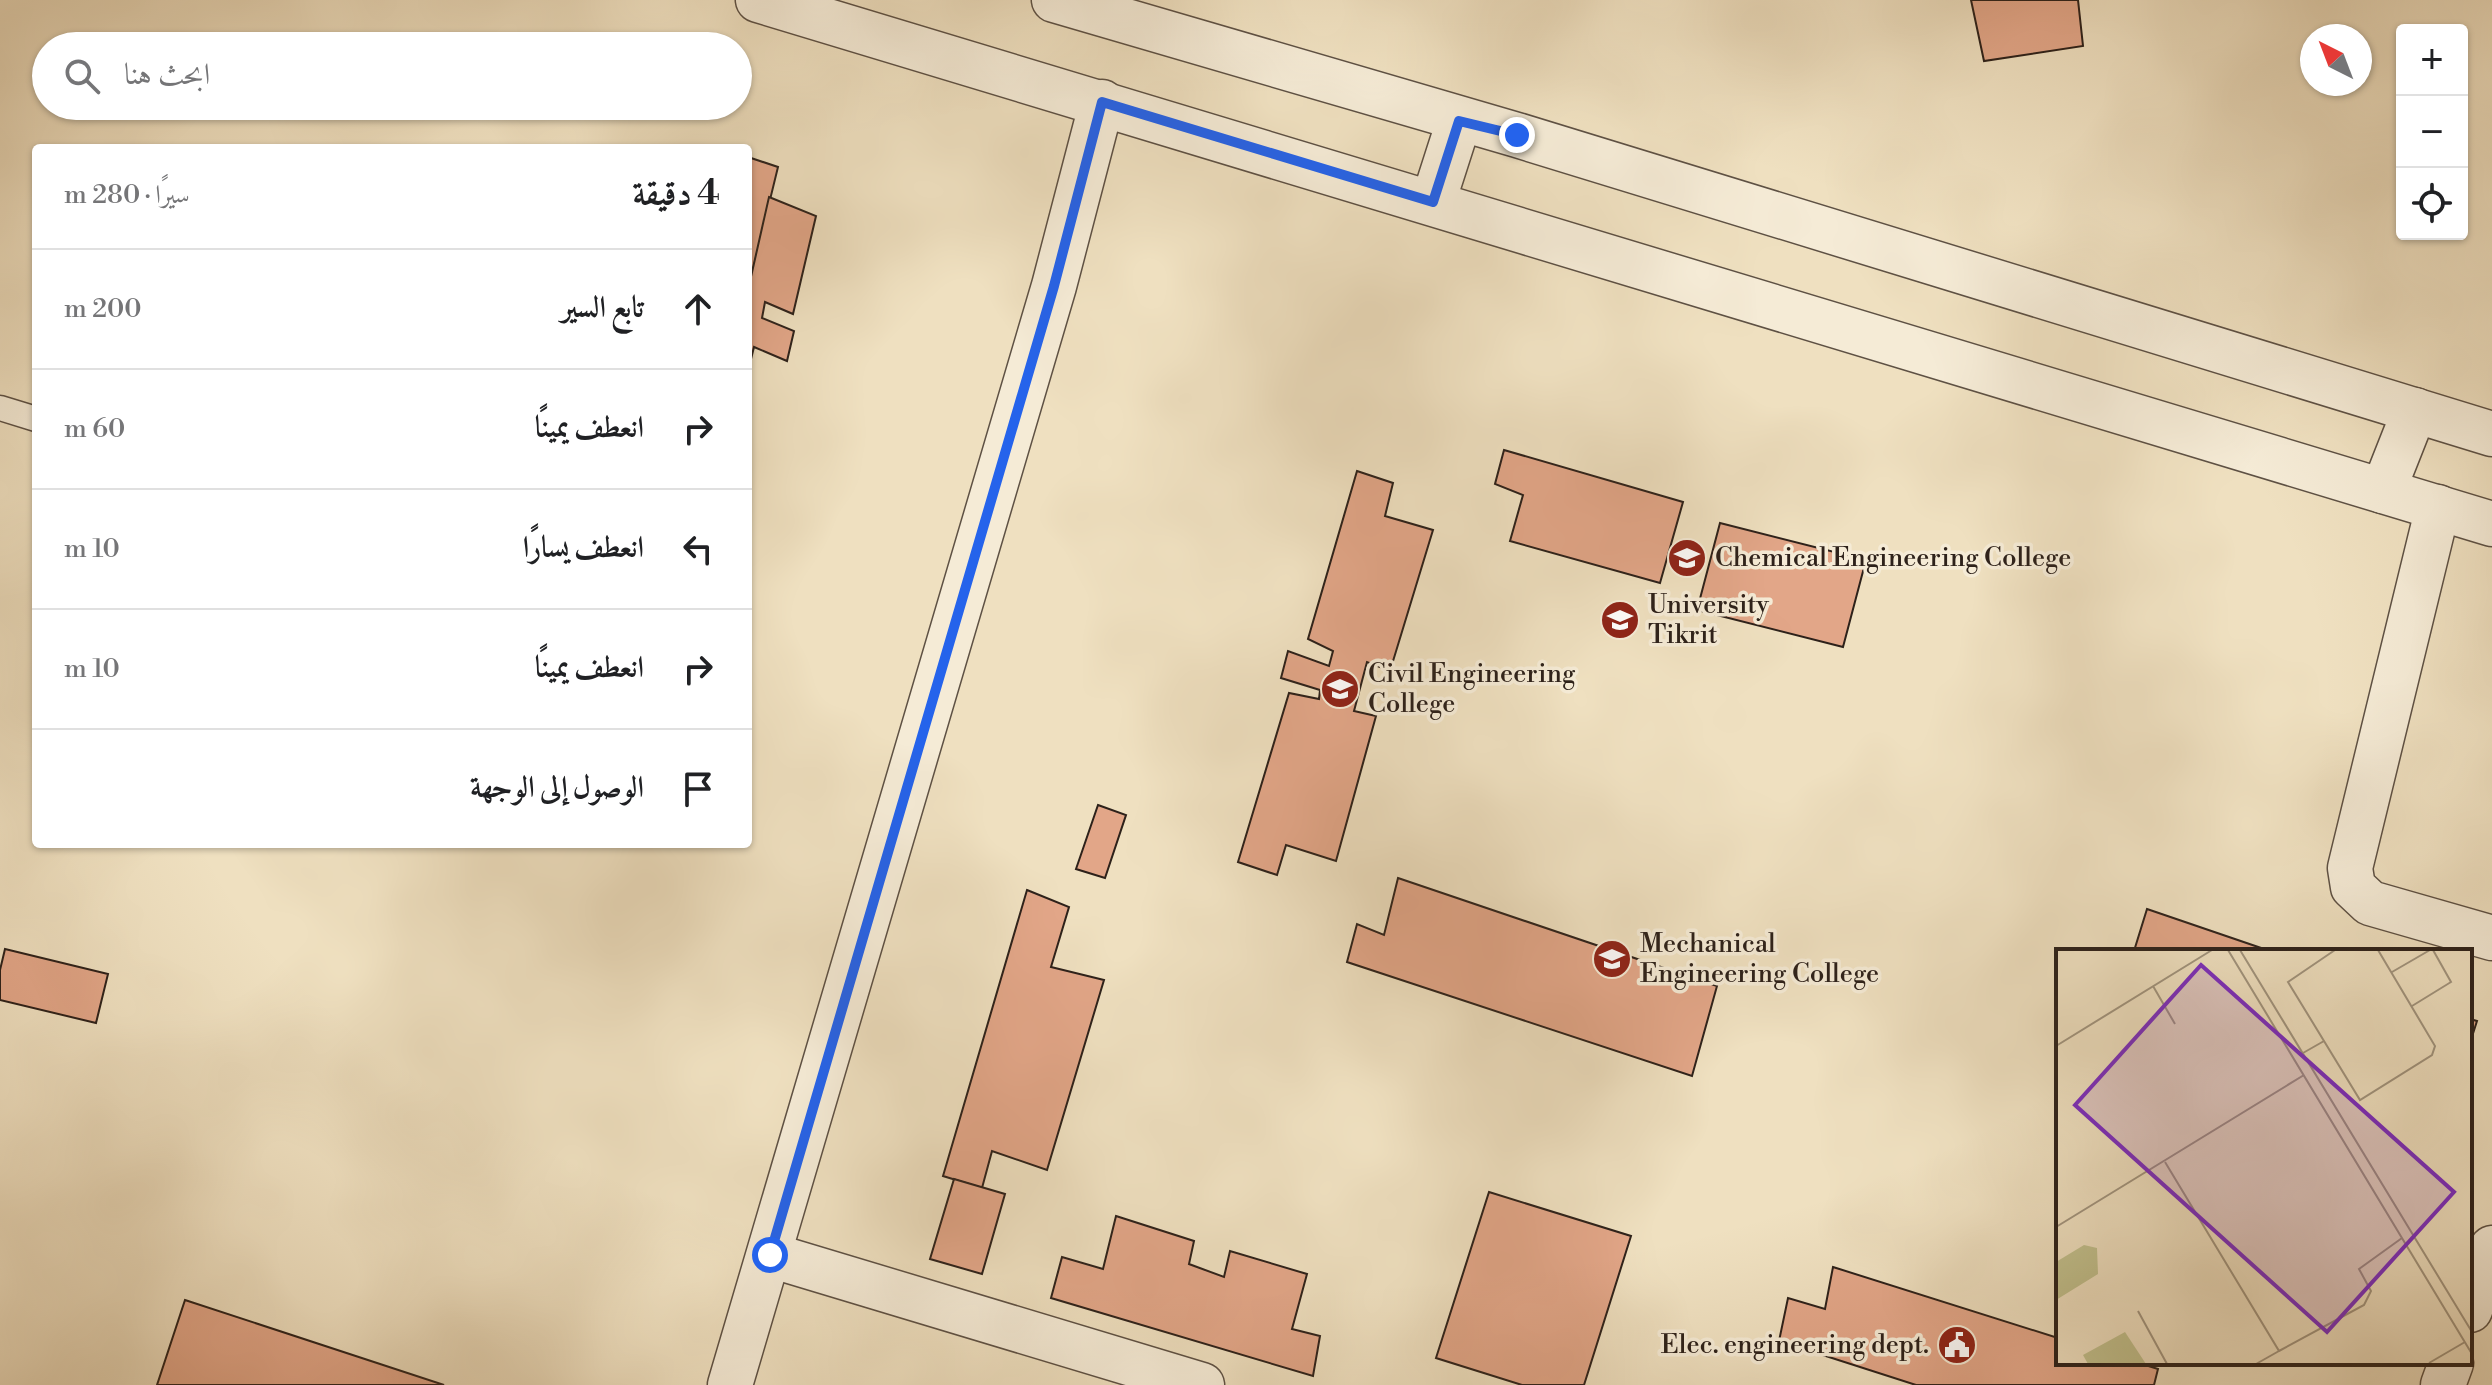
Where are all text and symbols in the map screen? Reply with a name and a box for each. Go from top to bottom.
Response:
north arrow [2300,24,2372,96]
map controls [2396,24,2468,240]
button: + [2396,24,2468,96]
search box [32,32,752,120]
icon: search [60,54,104,98]
text: ابحث هنا [124,56,210,94]
button: − [2396,96,2468,168]
route end [1499,117,1535,153]
button: locate [2396,168,2468,240]
text: 4 دقيقة [632,173,720,215]
text: سيرًا · 280 m [64,179,190,211]
icon: ahead [676,287,720,331]
text: تابع السير [561,289,644,327]
text: 200 m [64,293,141,325]
icon: right [676,407,720,451]
text: انعطف يمينًا [535,409,644,447]
text: 60 m [64,413,125,445]
icon: left [676,527,720,571]
text: انعطف يسارًا [523,529,644,567]
text: 10 m [64,533,120,565]
school or university icon: Chemical Engineering College [1666,537,1708,579]
place label: Chemical Engineering College [1715,542,2071,574]
place label: University Tikrit [1648,589,1769,651]
school or university icon: University Tikrit [1599,599,1641,641]
icon: right [676,647,720,691]
text: انعطف يمينًا [535,649,644,687]
text: 10 m [64,653,120,685]
place label: Civil Engineering College [1368,658,1576,720]
school or university icon: Civil Engineering College [1319,668,1361,710]
icon: arrive [676,767,720,811]
text: الوصول إلى الوجهة [470,769,644,807]
place label: Mechanical Engineering College [1640,928,1879,990]
school or university icon: Mechanical Engineering College [1591,938,1633,980]
inset map [2056,949,2472,1365]
route start [752,1237,788,1273]
public building icon: Elec. engineering dept. [1936,1324,1978,1366]
place label: Elec. engineering dept. [1661,1329,1929,1361]

